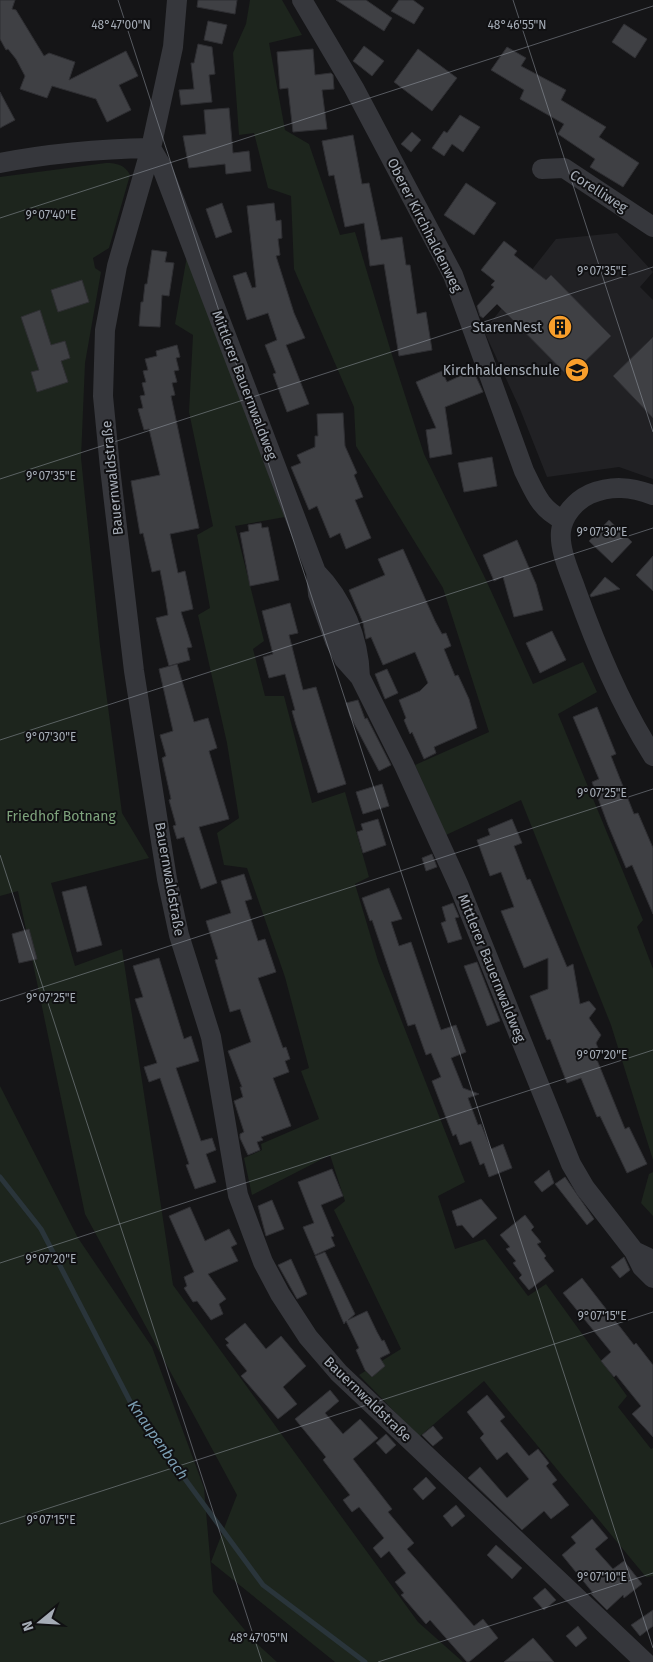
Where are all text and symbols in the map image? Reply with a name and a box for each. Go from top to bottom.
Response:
text: 48°47'00"N [91,18,151,32]
text: 48°46'55"N [487,18,547,32]
street label: Oberer Kirchhaldenweg [383,155,466,296]
street label: Corelliweg [567,166,631,217]
text: 9°07'40"E [26,208,76,222]
text: 9°07'35"E [577,264,627,278]
street label: Mittlerer Bauernwaldweg [208,308,281,463]
building icon: StarenNest [547,314,573,340]
place label: StarenNest [472,319,543,336]
school or university icon: Kirchhaldenschule [564,357,590,383]
place label: Kirchhaldenschule [443,362,560,379]
street label: Bauernwaldstraße [98,420,127,536]
text: 9°07'35"E [26,469,76,483]
text: 9°07'30"E [577,525,627,539]
text: 9°07'30"E [26,730,76,744]
text: 9°07'25"E [577,786,627,800]
park label: Friedhof Botnang [6,808,116,825]
street label: Bauernwaldstraße [151,821,188,937]
street label: Mittlerer Bauernwaldweg [454,892,529,1045]
text: 9°07'25"E [26,991,76,1005]
text: 9°07'20"E [577,1048,627,1062]
text: 9°07'20"E [26,1252,76,1266]
text: 9°07'15"E [577,1309,627,1323]
street label: Bauernwaldstraße [320,1353,415,1446]
water label: Knaupenbach [124,1397,192,1483]
text: 9°07'15"E [26,1513,76,1527]
text: 9°07'10"E [577,1570,627,1584]
north arrow [15,1597,65,1647]
text: N [19,1619,38,1633]
text: 48°47'05"N [230,1631,288,1645]

